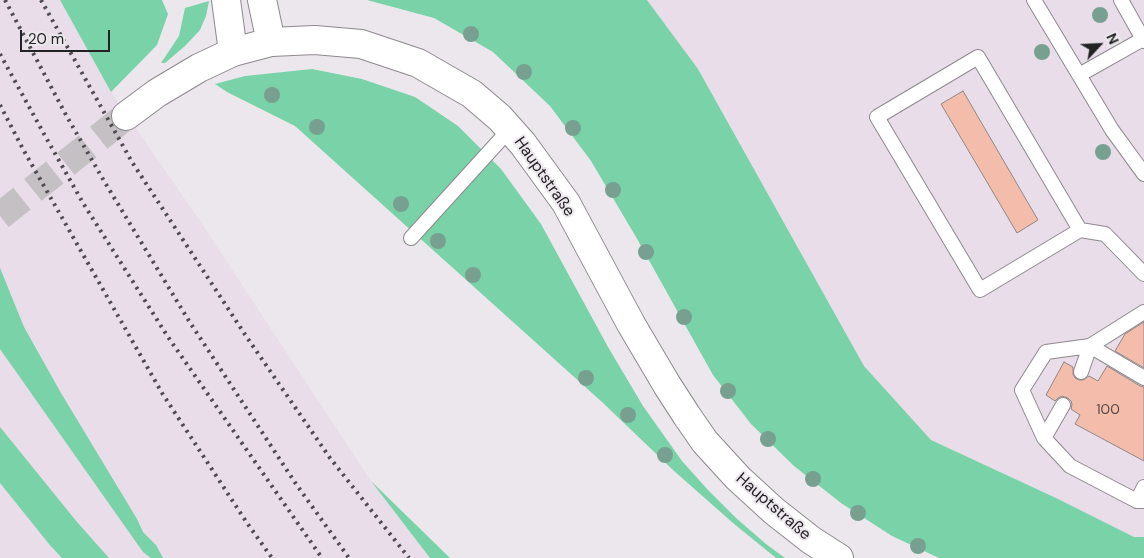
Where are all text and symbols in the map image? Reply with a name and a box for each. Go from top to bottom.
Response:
scale bar [22,20,112,52]
north arrow [1074,20,1124,70]
text: 20 m [28,29,64,49]
text: N [1102,30,1123,47]
street label: Hauptstraße [510,134,578,220]
house number: 100 [1096,402,1120,418]
street label: Hauptstraße [732,469,814,545]

